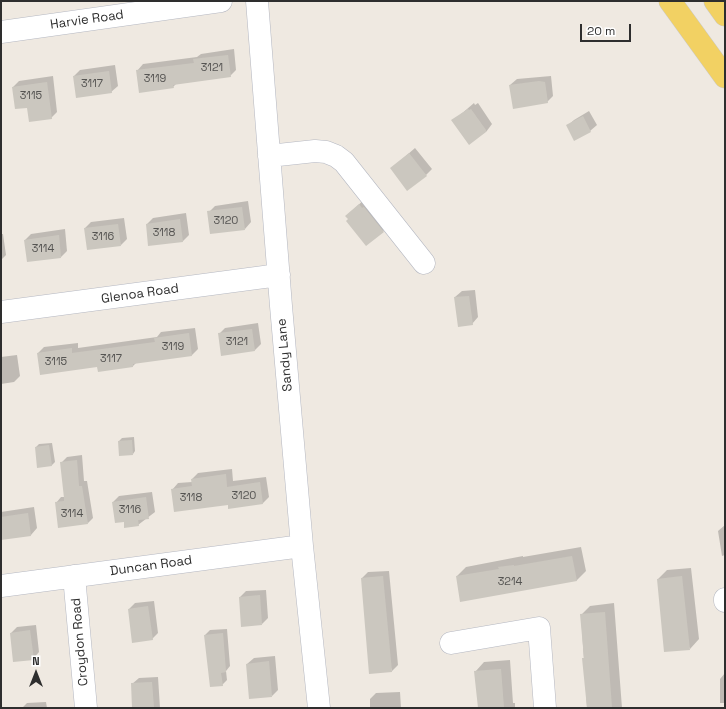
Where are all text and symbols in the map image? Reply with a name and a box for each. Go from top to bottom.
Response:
street label: Harvie Road [49,7,125,33]
scale bar [582,16,633,42]
text: 20 m [587,23,615,39]
house number: 3121 [201,61,223,75]
house number: 3119 [144,72,166,86]
house number: 3117 [81,77,103,91]
house number: 3115 [20,89,42,103]
house number: 3120 [214,214,238,228]
house number: 3118 [153,226,175,240]
house number: 3116 [92,230,114,244]
house number: 3114 [32,242,54,256]
street label: Glenoa Road [100,281,180,307]
street label: Sandy Lane [274,318,296,392]
house number: 3121 [226,335,248,349]
house number: 3119 [162,340,184,354]
house number: 3117 [100,352,122,366]
house number: 3115 [45,355,67,369]
house number: 3120 [232,489,256,503]
house number: 3118 [180,491,202,505]
house number: 3116 [119,503,141,517]
house number: 3114 [61,507,83,521]
street label: Duncan Road [109,552,193,580]
house number: 3214 [498,575,522,589]
street label: Croydon Road [68,597,92,687]
north arrow [16,653,56,693]
text: N [32,654,40,668]

